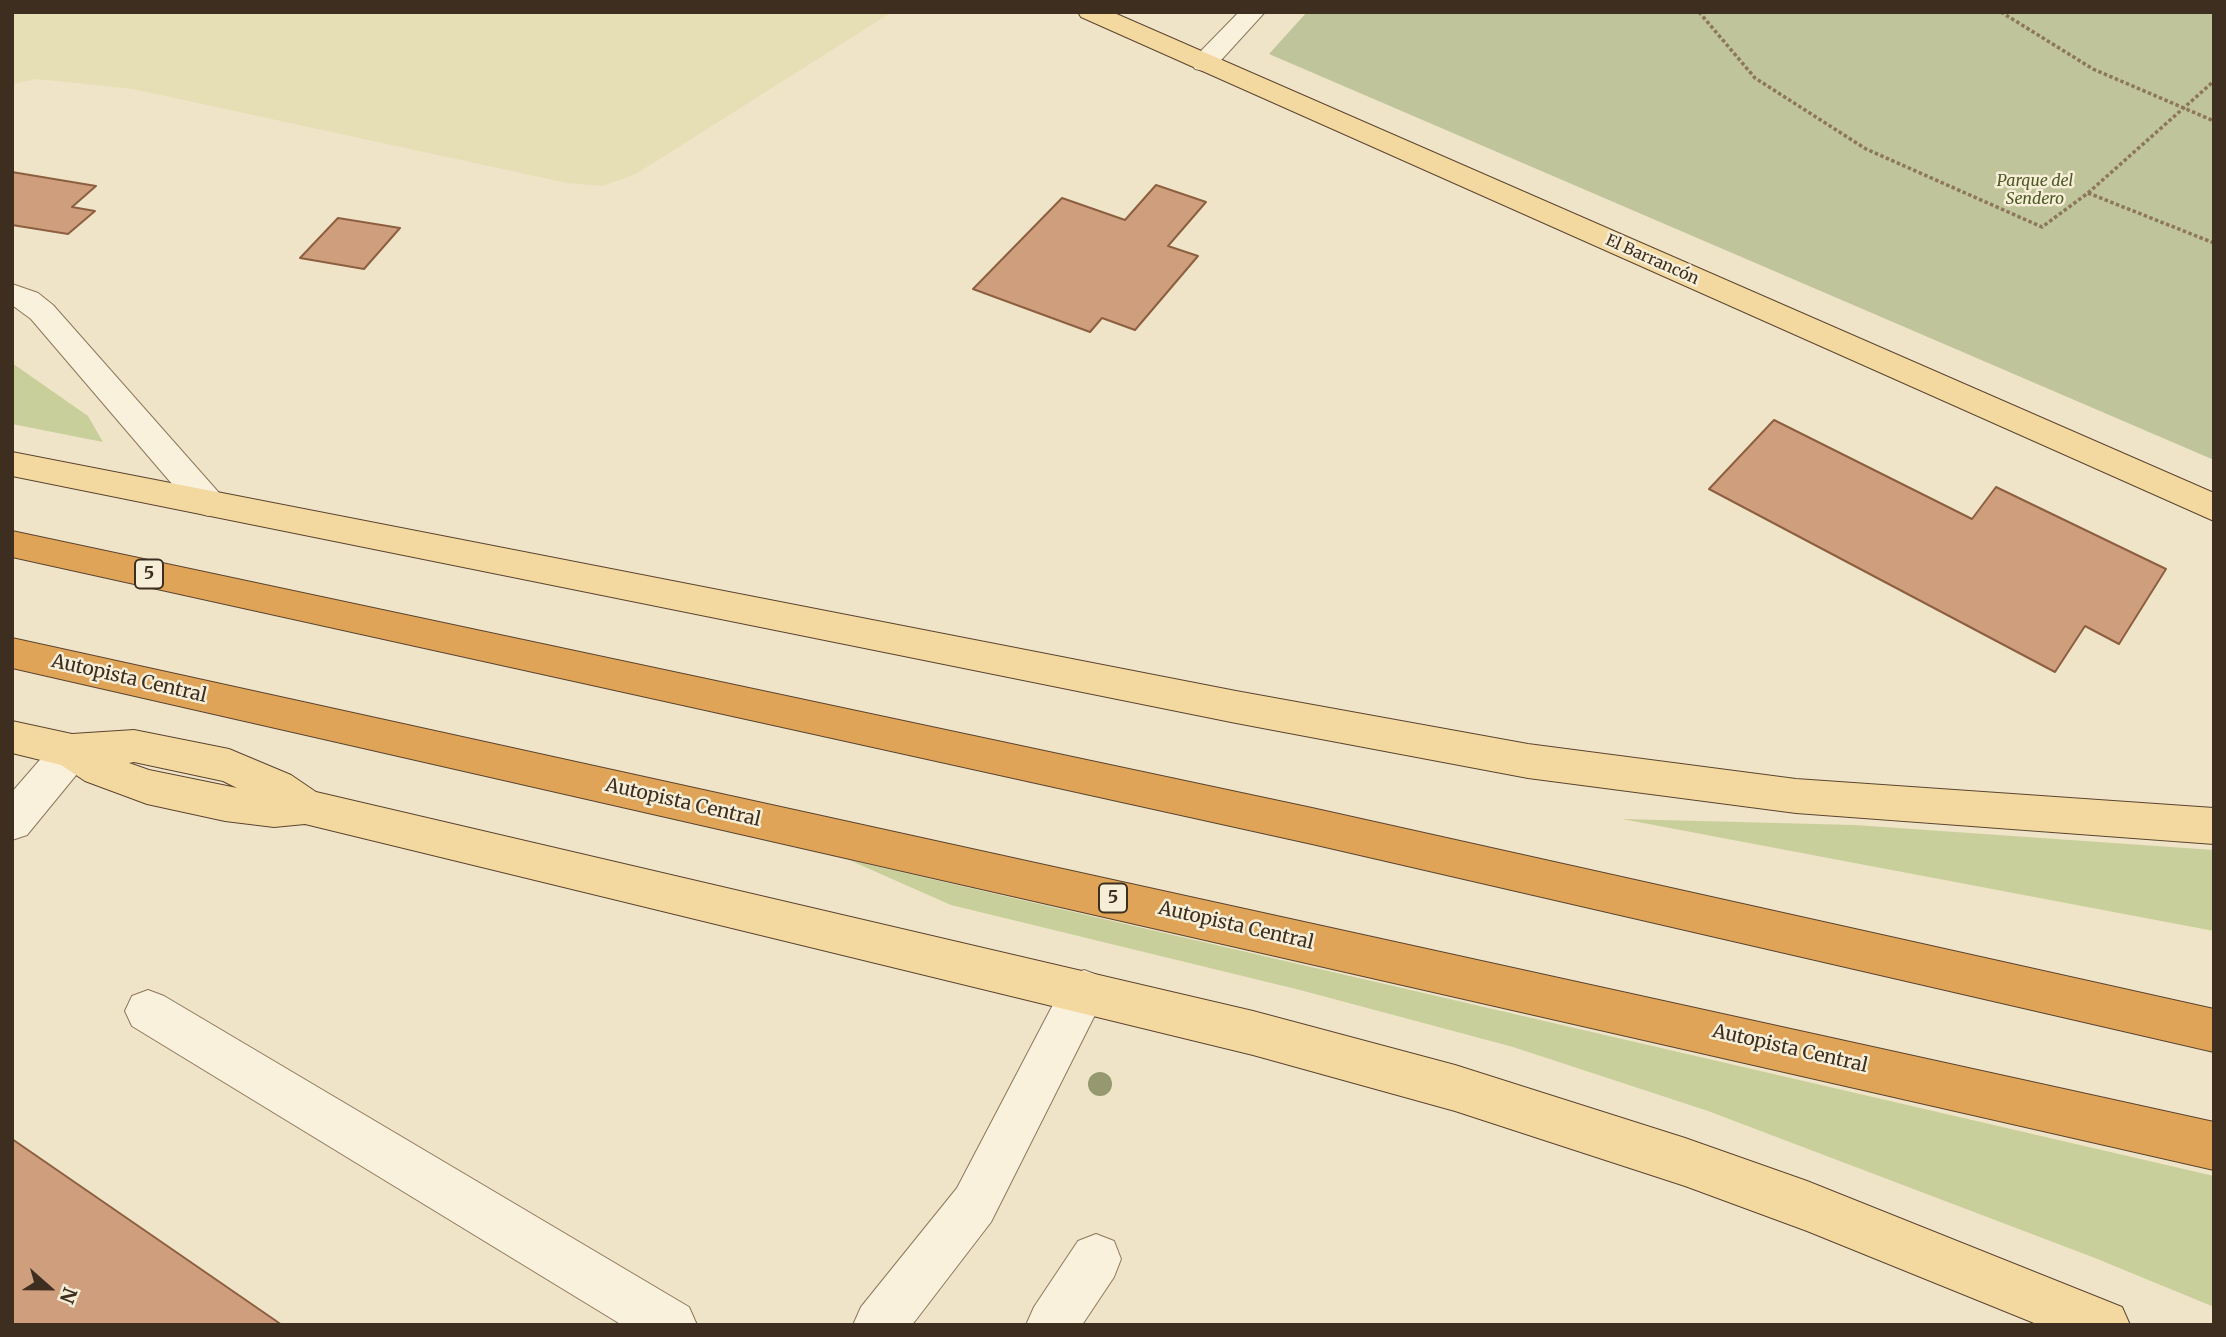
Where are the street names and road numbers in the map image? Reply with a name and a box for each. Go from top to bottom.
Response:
street label: El Barrancón [1602,231,1702,289]
road number: 5 [135,560,163,588]
street label: Autopista Central [49,650,209,708]
street label: Autopista Central [603,774,763,832]
road number: 5 [1099,884,1127,912]
street label: Autopista Central [1156,897,1316,955]
street label: Autopista Central [1710,1020,1870,1078]

